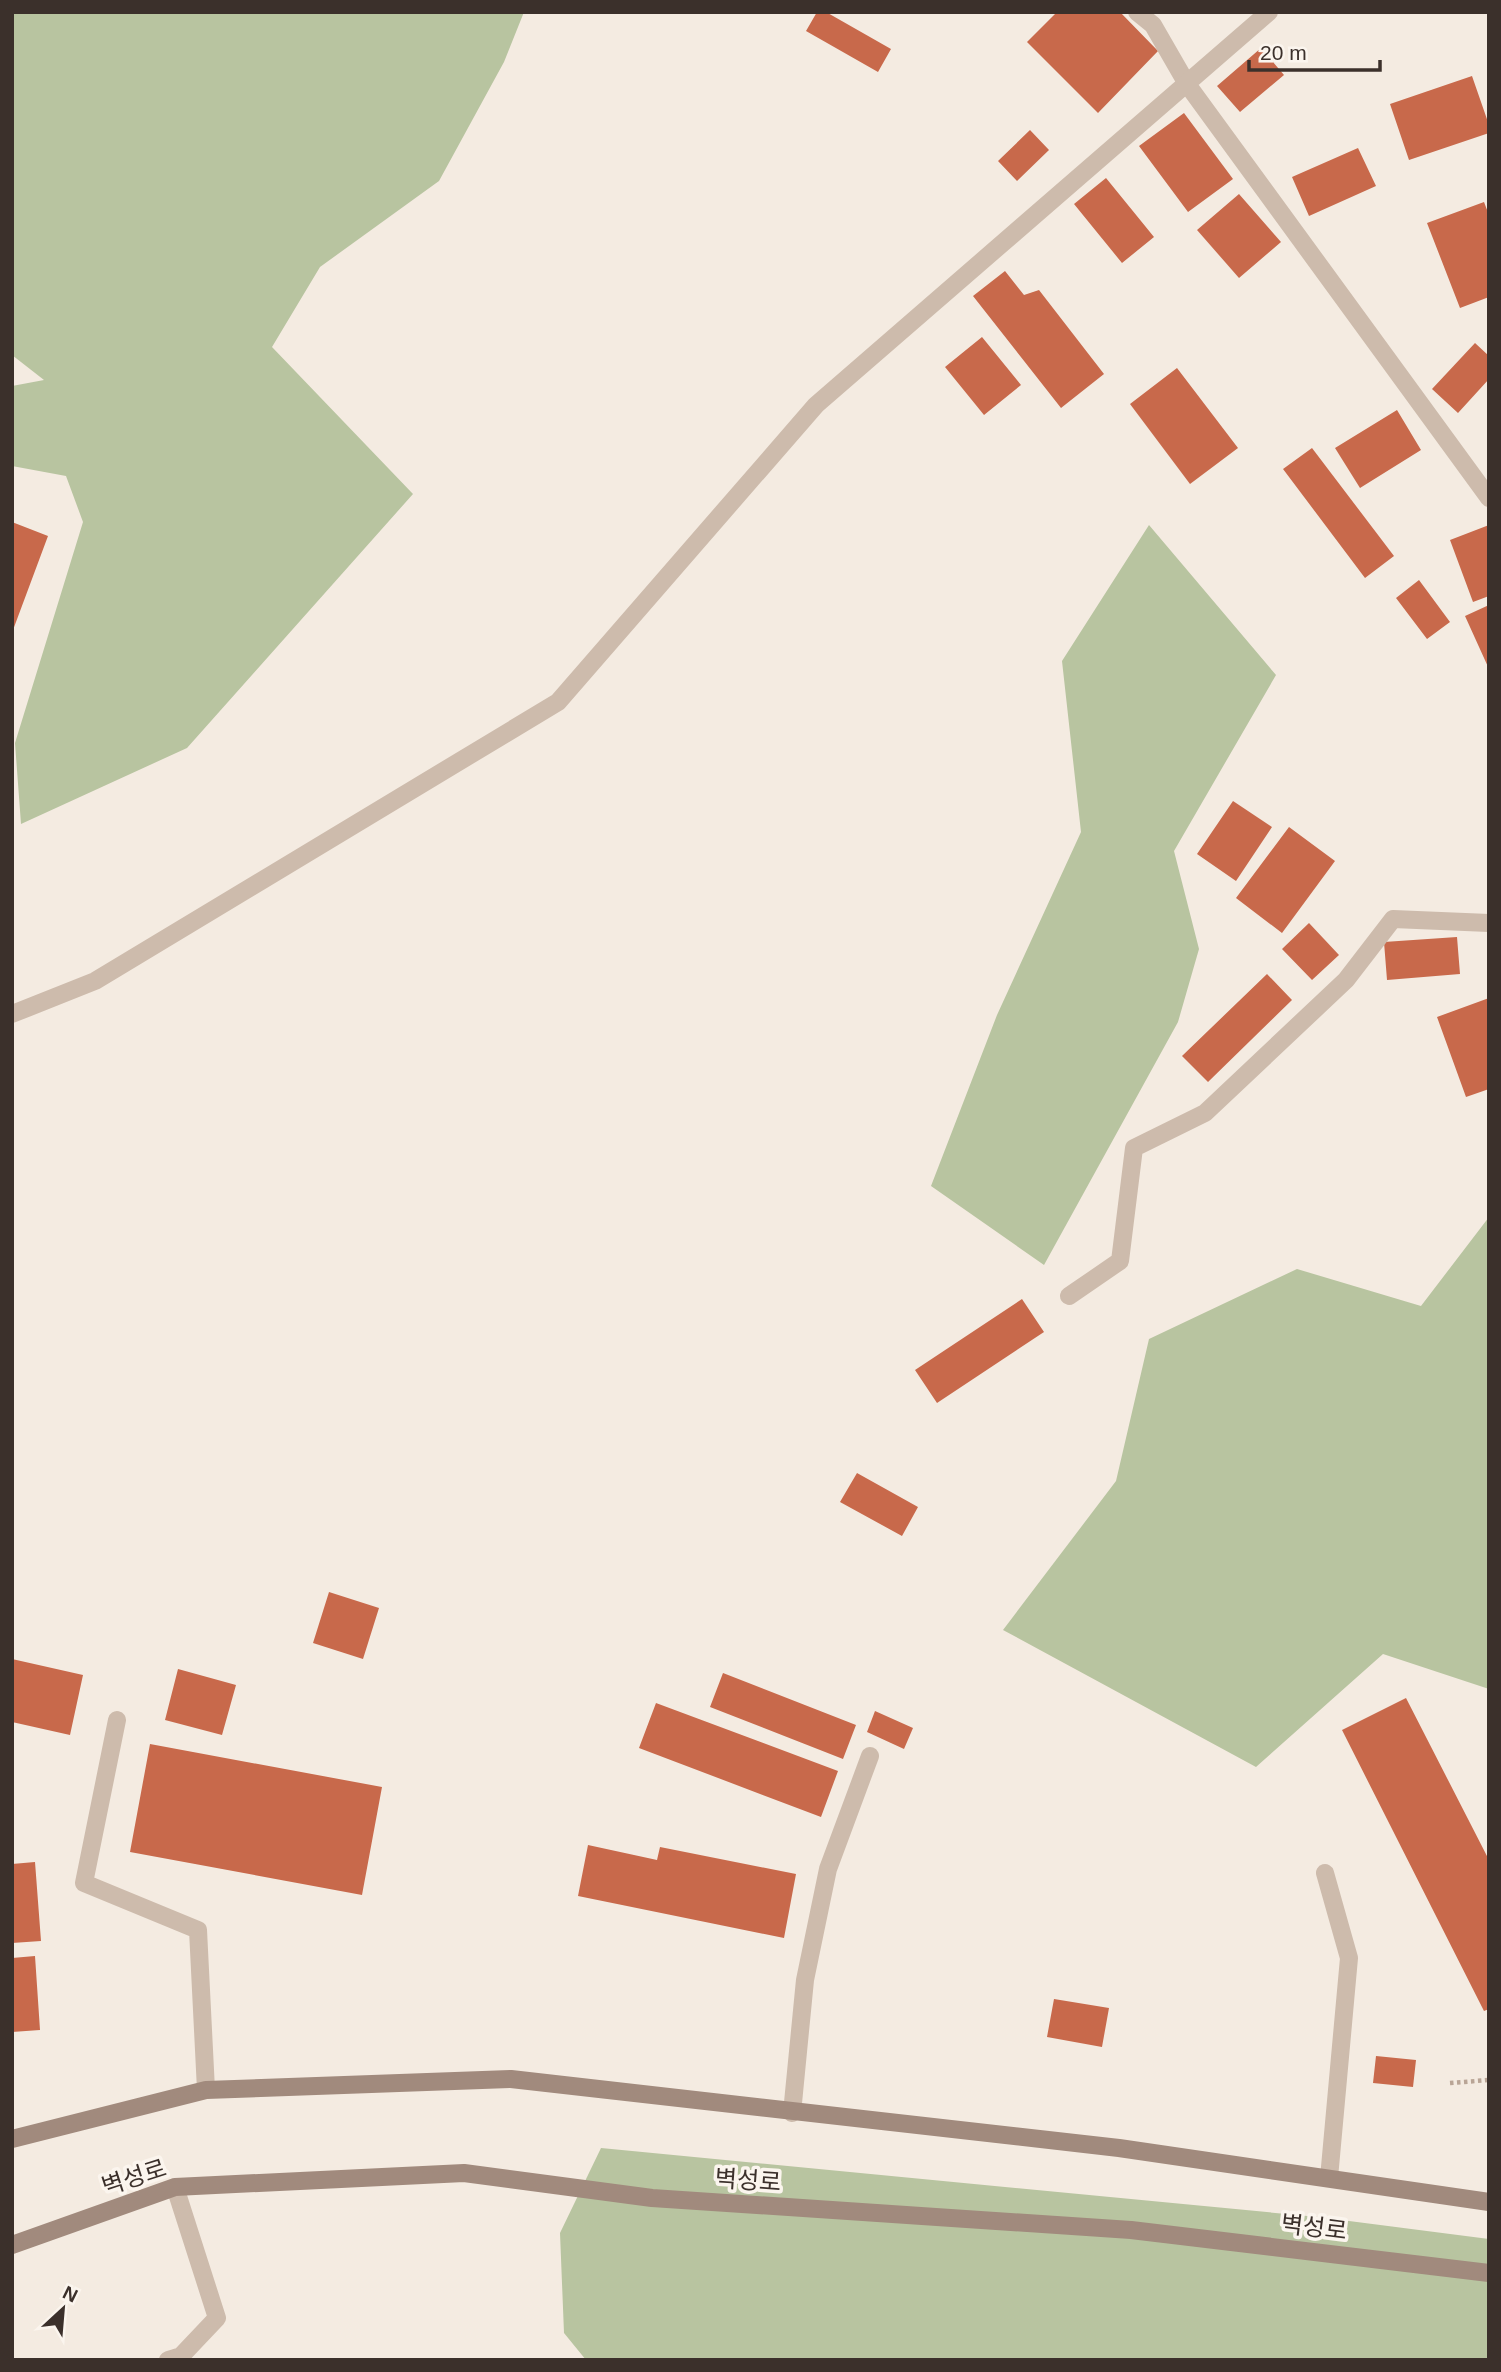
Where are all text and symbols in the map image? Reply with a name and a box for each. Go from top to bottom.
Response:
scale bar [1249,28,1380,72]
text: 20 m [1260,41,1307,64]
street label: 벽성로 [98,2154,170,2200]
street label: 벽성로 [714,2164,782,2196]
street label: 벽성로 [1279,2210,1349,2244]
north arrow [28,2274,98,2344]
text: N [59,2282,81,2307]

